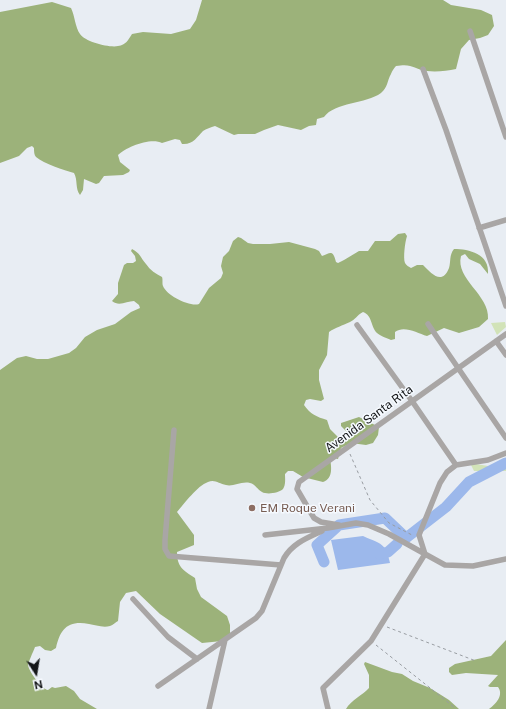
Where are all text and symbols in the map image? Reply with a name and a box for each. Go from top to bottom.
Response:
street label: Avenida Santa Rita [322,382,416,456]
place label: EM Roque Verani [260,501,355,515]
marker: EM Roque Verani [247,503,257,513]
north arrow [16,653,56,693]
text: N [33,678,44,692]

